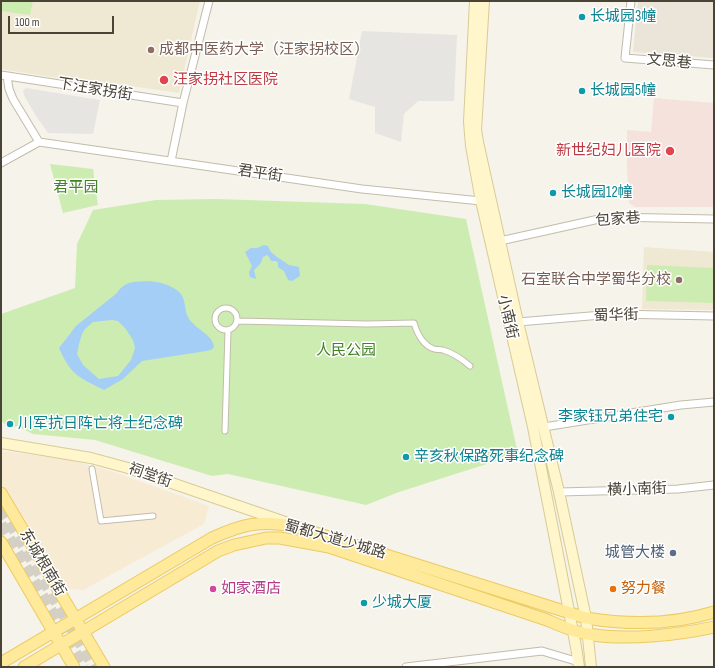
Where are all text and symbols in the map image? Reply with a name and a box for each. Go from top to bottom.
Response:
scale bar [10,8,116,34]
place label: 长城园3幢 [590,8,656,26]
marker: 长城园3幢 [577,12,587,22]
text: 100 m [15,15,40,30]
place label: 成都中医药大学（汪家拐校区） [159,41,369,59]
marker: 成都中医药大学（汪家拐校区） [146,45,156,55]
street label: 文思巷 [646,51,692,73]
place label: 汪家拐社区医院 [173,71,278,89]
marker: 汪家拐社区医院 [158,74,170,86]
street label: 下汪家拐街 [57,75,133,105]
place label: 长城园5幢 [590,82,656,100]
marker: 长城园5幢 [577,86,587,96]
place label: 新世纪妇儿医院 [556,142,661,160]
marker: 新世纪妇儿医院 [664,145,676,157]
street label: 君平街 [236,162,284,186]
park label: 君平园 [54,179,98,197]
place label: 长城园12幢 [561,184,633,202]
marker: 长城园12幢 [548,188,558,198]
street label: 包家巷 [595,209,641,231]
place label: 石室联合中学蜀华分校 [521,271,671,289]
marker: 石室联合中学蜀华分校 [674,275,684,285]
street label: 小南街 [493,293,521,341]
street label: 蜀华街 [593,306,639,326]
park label: 人民公园 [316,342,376,360]
place label: 李家钰兄弟住宅 [558,408,663,426]
marker: 李家钰兄弟住宅 [666,412,676,422]
place label: 川军抗日阵亡将士纪念碑 [18,415,183,433]
marker: 川军抗日阵亡将士纪念碑 [5,419,15,429]
place label: 辛亥秋保路死事纪念碑 [414,448,564,466]
marker: 辛亥秋保路死事纪念碑 [401,452,411,462]
street label: 祠堂街 [126,460,174,492]
street label: 横小南街 [607,480,667,500]
street label: 蜀都大道少城路 [282,517,388,563]
street label: 东城根南街 [15,526,69,600]
place label: 城管大楼 [605,544,665,562]
marker: 城管大楼 [668,548,678,558]
place label: 如家酒店 [221,580,281,598]
place label: 努力餐 [621,580,666,598]
marker: 如家酒店 [208,584,218,594]
marker: 努力餐 [608,584,618,594]
place label: 少城大厦 [372,594,432,612]
marker: 少城大厦 [359,598,369,608]

